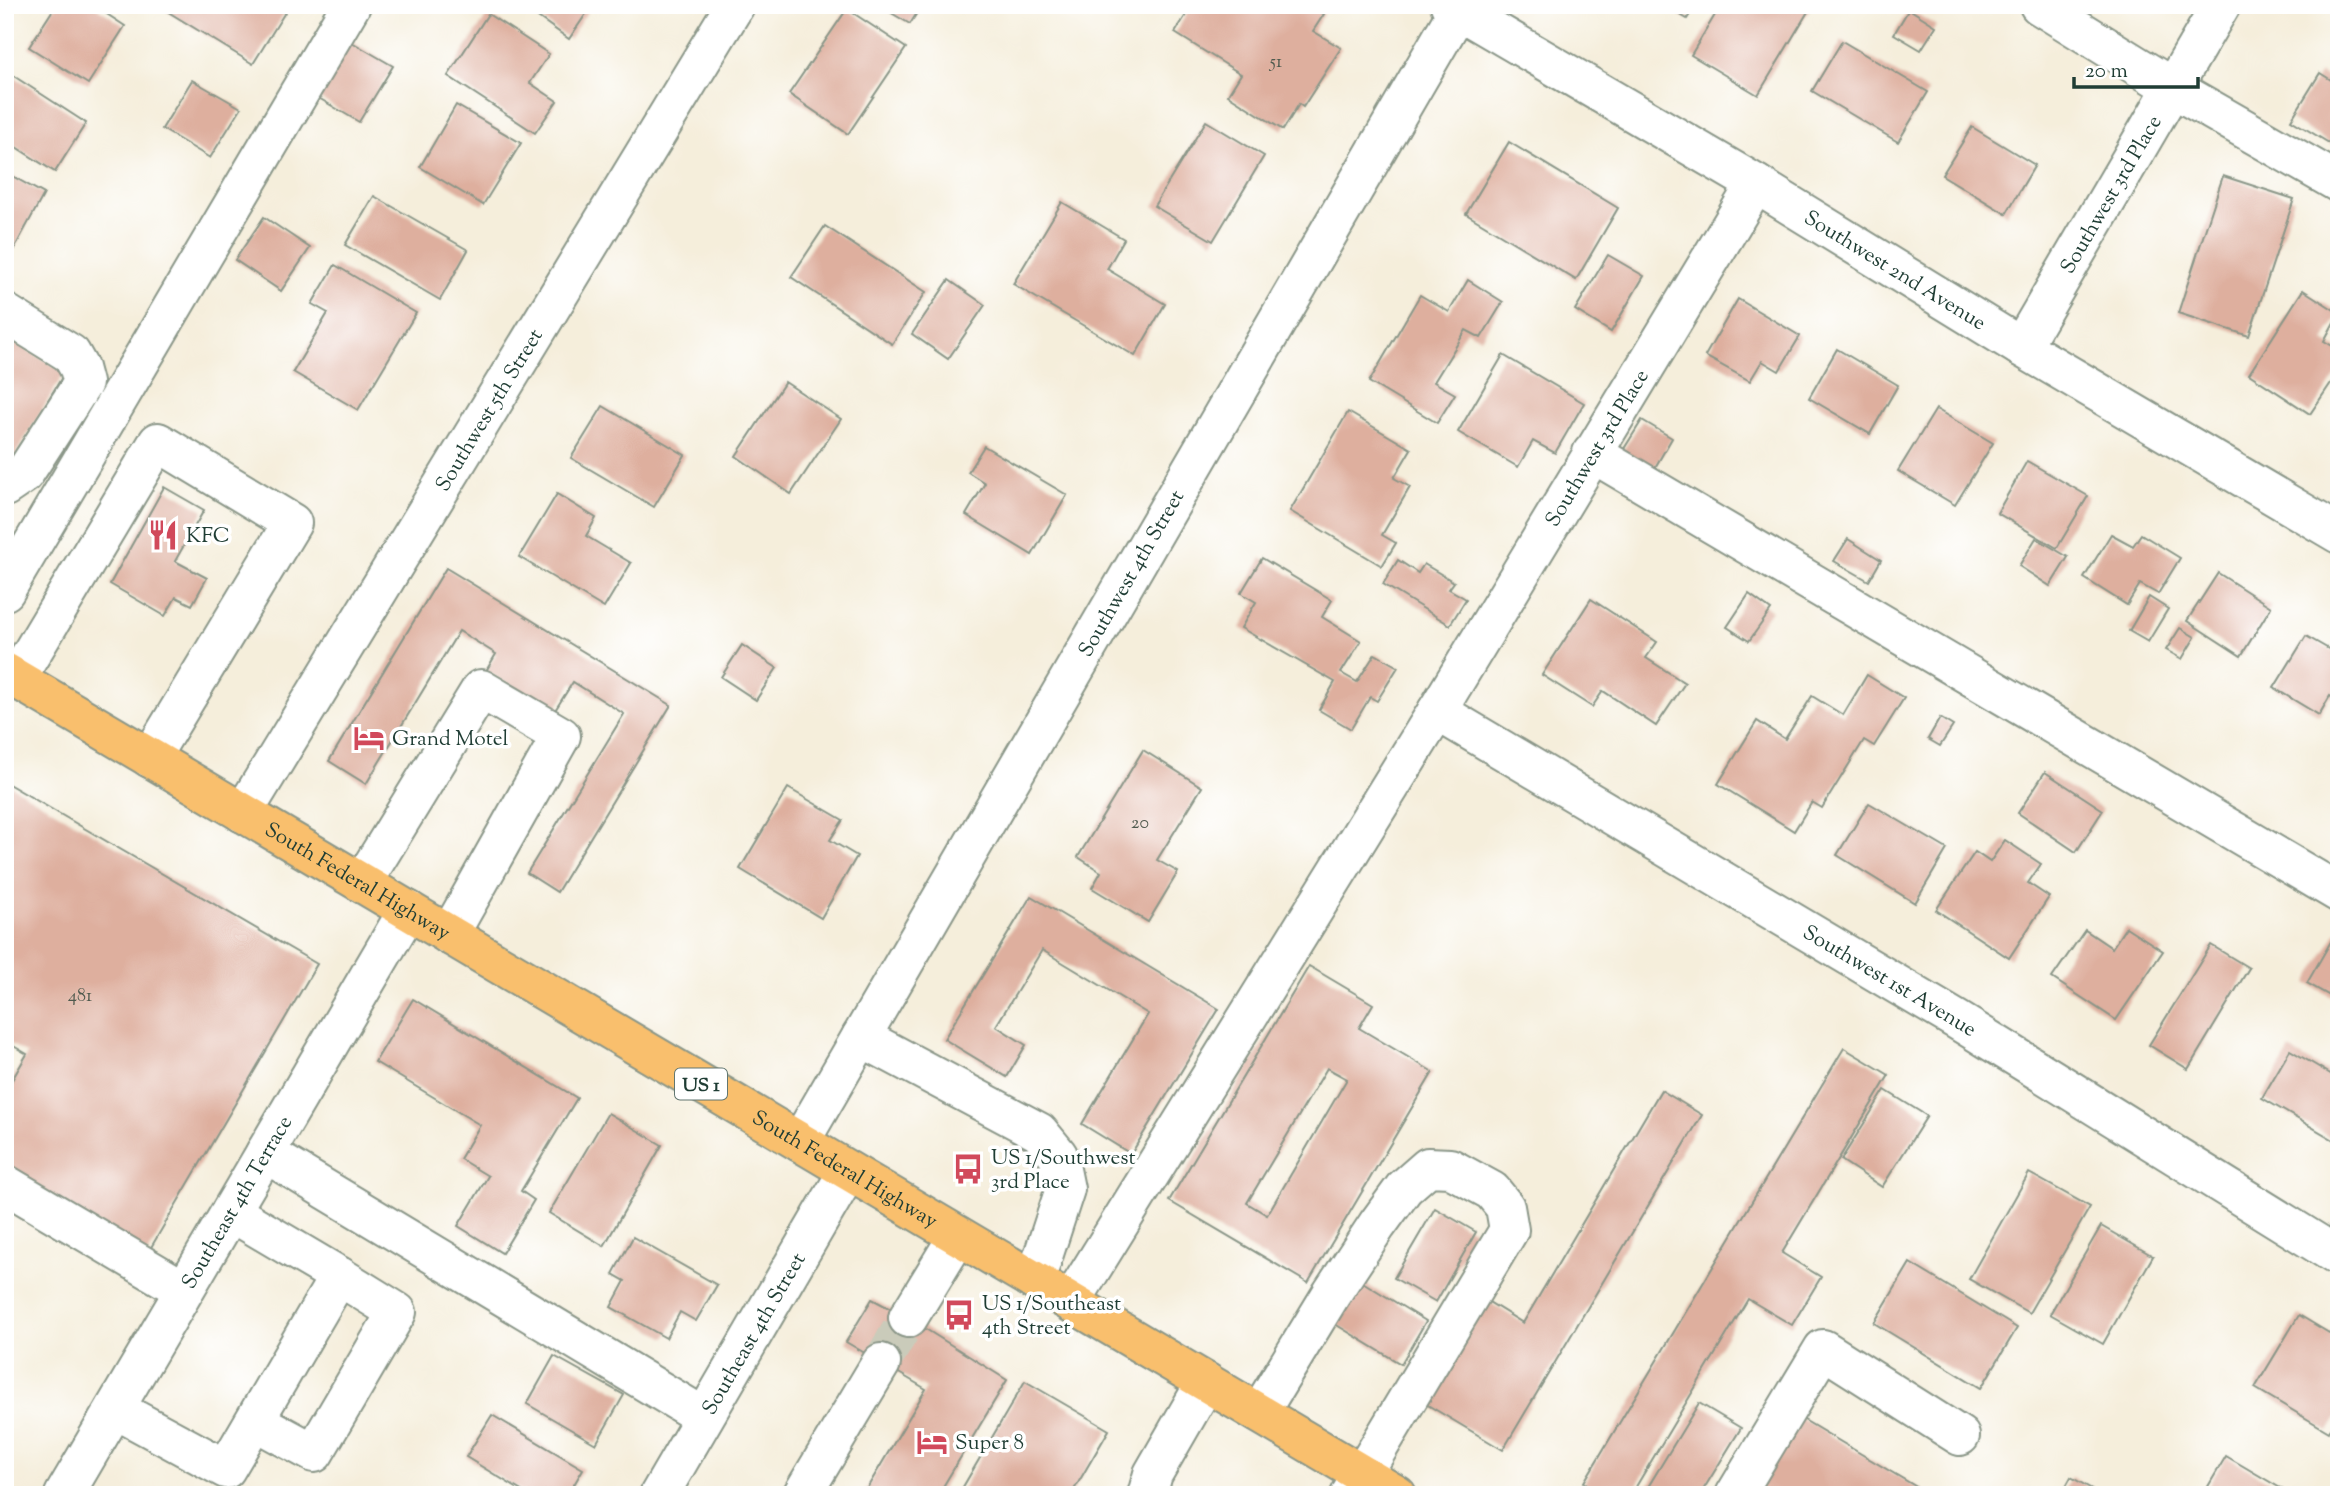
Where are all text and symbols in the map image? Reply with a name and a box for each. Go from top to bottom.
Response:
scale bar [2074,46,2199,90]
house number: 51 [1269,50,1282,76]
text: 20 m [2085,57,2128,87]
street label: Southwest 3rd Place [2054,110,2170,280]
street label: Southwest 2nd Avenue [1797,204,1991,339]
street label: Southwest 5th Street [429,324,551,498]
street label: Southwest 3rd Place [1539,364,1657,533]
street label: Southwest 4th Street [1072,485,1193,663]
restaurant icon: KFC [146,518,180,552]
place label: KFC [186,522,230,552]
hotel icon: Grand Motel [352,721,386,755]
place label: Grand Motel [392,725,509,755]
house number: 20 [1131,811,1149,837]
street label: South Federal Highway [258,816,456,949]
street label: Southwest 1st Avenue [1796,919,1982,1045]
house number: 481 [68,984,92,1010]
road number: US 1 [675,1068,727,1100]
street label: South Federal Highway [746,1104,943,1237]
street label: Southeast 4th Terrace [175,1111,301,1295]
place label: US 1/Southwest 3rd Place [991,1144,1136,1198]
bus stop icon: US 1/Southwest 3rd Place [951,1152,985,1186]
street label: Southeast 4th Street [696,1248,814,1421]
place label: US 1/Southeast 4th Street [982,1290,1121,1344]
bus stop icon: US 1/Southeast 4th Street [942,1298,976,1332]
hotel icon: Super 8 [915,1425,949,1459]
place label: Super 8 [955,1429,1024,1459]

